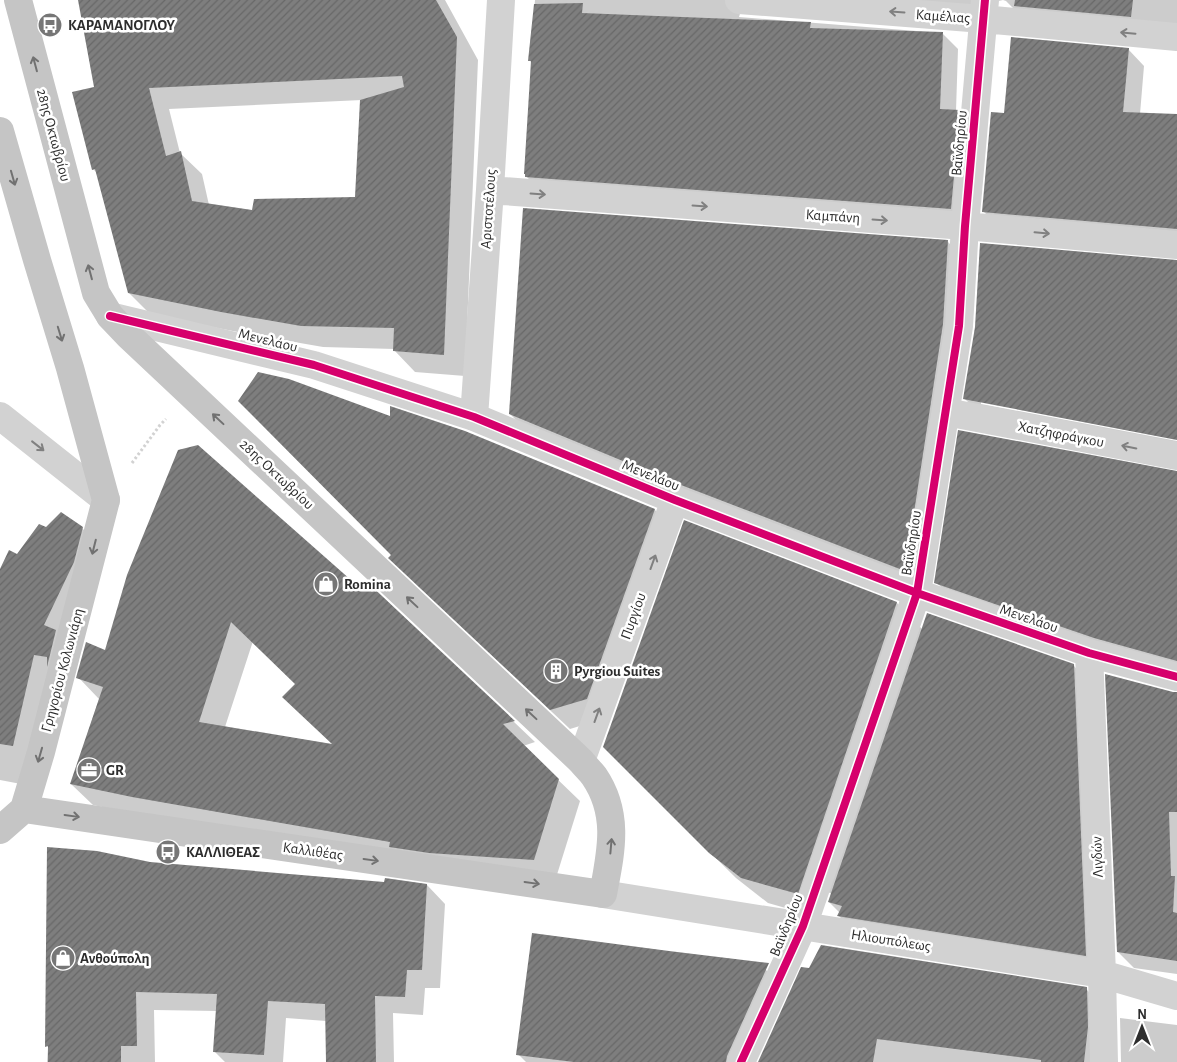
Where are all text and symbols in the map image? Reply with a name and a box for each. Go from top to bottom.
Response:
street label: Καμέλιας [915,7,971,26]
one-way arrow [889,8,905,17]
bus stop icon: ΚΑΡΑΜΑΝΟΓΛΟΥ [37,12,63,38]
place label: ΚΑΡΑΜΑΝΟΓΛΟΥ [68,18,175,33]
one-way arrow [1121,28,1137,37]
one-way arrow [30,56,40,72]
street label: 28ης Οκτωβρίου [34,87,73,183]
street label: Βαϊνδηρίου [949,110,970,177]
street label: Αριστοτέλους [478,169,499,249]
one-way arrow [9,170,19,186]
one-way arrow [530,189,546,198]
one-way arrow [692,201,708,211]
street label: Καμπάνη [805,207,861,226]
one-way arrow [872,215,888,224]
one-way arrow [1034,228,1050,238]
one-way arrow [85,264,94,280]
one-way arrow [55,326,65,342]
street label: Μενελάου [237,326,299,355]
one-way arrow [211,413,224,425]
street label: Χατζηφράγκου [1017,419,1105,450]
street label: 28ης Οκτωβρίου [237,436,317,512]
one-way arrow [31,441,44,452]
one-way arrow [1122,442,1138,452]
street label: Μενελάου [620,457,682,494]
street label: Βαϊνδηρίου [899,509,924,577]
one-way arrow [89,539,98,555]
one-way arrow [649,555,658,571]
shop icon: Romina [313,571,339,597]
place label: Romina [344,577,391,592]
street label: Πυργίου [618,591,649,642]
one-way arrow [406,596,419,608]
street label: Μενελάου [998,602,1060,635]
street label: Γρηγορίου Κολωνιάρη [39,607,86,734]
building icon: Pyrgiou Suites [543,658,569,684]
place label: Pyrgiou Suites [574,664,660,679]
one-way arrow [524,708,537,720]
one-way arrow [593,708,603,724]
one-way arrow [34,747,44,763]
office icon: GR [76,757,102,783]
place label: GR [106,763,124,778]
one-way arrow [64,811,80,821]
street label: Λιγδών [1089,836,1106,878]
one-way arrow [606,838,616,854]
bus stop icon: ΚΑΛΛΙΘΕΑΣ [155,839,181,865]
street label: Καλλιθέας [282,840,344,863]
place label: ΚΑΛΛΙΘΕΑΣ [186,845,260,860]
one-way arrow [363,855,379,865]
one-way arrow [524,879,540,889]
street label: Βαϊνδηρίου [767,892,806,959]
street label: Ηλιουπόλεως [850,927,932,954]
shop icon: Ανθούπολη [50,945,76,971]
place label: Ανθούπολη [80,951,149,966]
north arrow [1117,1002,1167,1052]
text: N [1137,1008,1147,1022]

